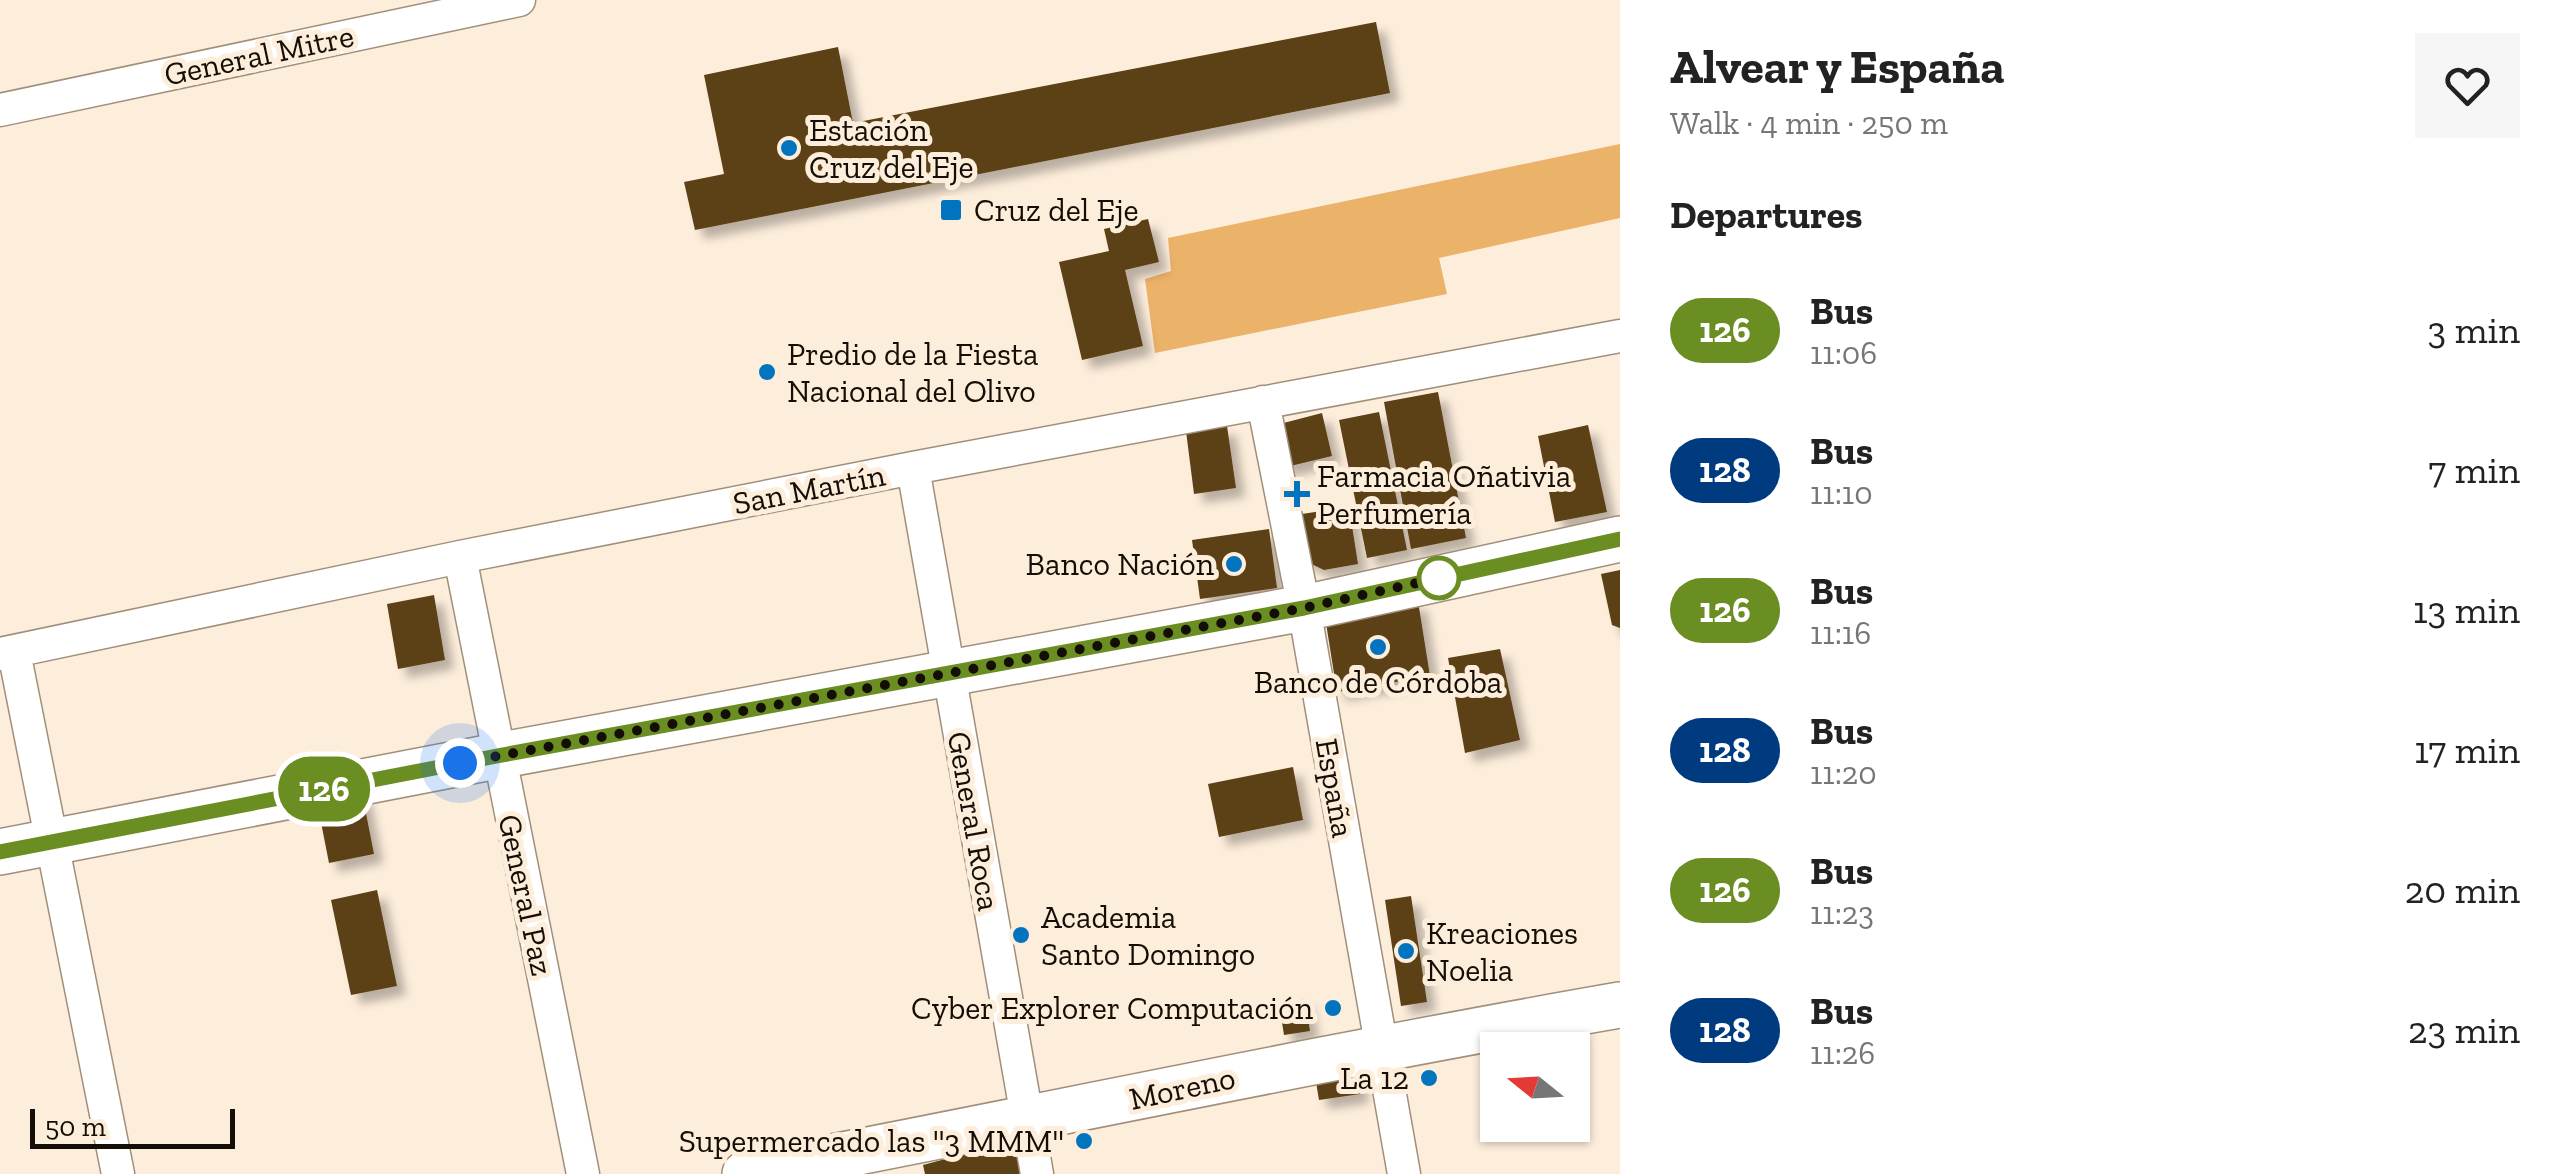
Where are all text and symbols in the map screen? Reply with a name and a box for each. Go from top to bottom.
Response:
street label: General Mitre [161,16,357,94]
button: heart [2415,33,2520,138]
text: Alvear y España [1670,38,2004,95]
text: Walk · 4 min · 250 m [1670,104,1948,142]
place label: Estación Cruz del Eje [809,111,973,186]
marker: Estación Cruz del Eje [778,137,800,159]
place label: Cruz del Eje [974,191,1138,229]
text: Departures [1670,192,1862,238]
marker: Cruz del Eje [938,197,964,223]
text: Bus [1810,288,1873,334]
text: 3 min [2428,307,2520,353]
text: 126 [1699,309,1751,351]
text: 11:06 [1810,334,1877,372]
place label: Predio de la Fiesta Nacional del Olivo [787,335,1038,410]
marker: Predio de la Fiesta Nacional del Olivo [756,361,778,383]
text: Bus [1810,428,1873,474]
text: 7 min [2428,447,2520,493]
text: 128 [1699,449,1751,491]
street label: San Martín [730,456,889,522]
place label: Farmacia Oñativia Perfumería [1317,457,1571,532]
text: 11:10 [1810,474,1873,512]
marker: Farmacia Oñativia Perfumería [1286,483,1308,505]
place label: Banco Nación [1026,545,1215,583]
marker: Banco Nación [1223,553,1245,575]
unlabelled marker [1418,557,1460,599]
text: Bus [1810,568,1873,614]
text: 13 min [2413,587,2520,633]
text: 126 [1699,589,1751,631]
text: 11:16 [1810,614,1871,652]
marker: Banco de Córdoba [1367,636,1389,658]
place label: Banco de Córdoba [1254,663,1502,701]
text: Bus [1810,708,1873,754]
text: 17 min [2414,727,2520,773]
street label: General Roca [940,728,1008,914]
text: 128 [1699,729,1751,771]
street label: España [1308,736,1362,840]
your location [435,738,485,788]
text: 11:20 [1810,754,1877,792]
line badge: 126 [266,756,382,822]
text: 126 [298,768,350,810]
street label: General Paz [490,811,562,979]
text: Bus [1810,848,1873,894]
text: 20 min [2405,867,2520,913]
text: 126 [1699,869,1751,911]
text: 11:23 [1810,894,1874,932]
place label: Academia Santo Domingo [1041,898,1255,973]
place label: Kreaciones Noelia [1426,914,1578,989]
marker: Academia Santo Domingo [1010,924,1032,946]
marker: Kreaciones Noelia [1395,940,1417,962]
text: Bus [1810,988,1873,1034]
place label: Cyber Explorer Computación [911,989,1314,1027]
marker: Cyber Explorer Computación [1322,997,1344,1019]
text: 23 min [2408,1007,2520,1053]
text: 128 [1699,1009,1751,1051]
north arrow [1480,1032,1590,1142]
map controls [1480,1032,1590,1142]
text: 11:26 [1810,1034,1875,1072]
street label: Moreno [1126,1058,1238,1118]
place label: La 12 [1340,1059,1409,1097]
marker: La 12 [1418,1067,1440,1089]
scale bar [30,1104,235,1148]
text: 50 m [45,1110,106,1143]
place label: Supermercado las "3 MMM" [679,1122,1064,1160]
marker: Supermercado las "3 MMM" [1073,1130,1095,1152]

